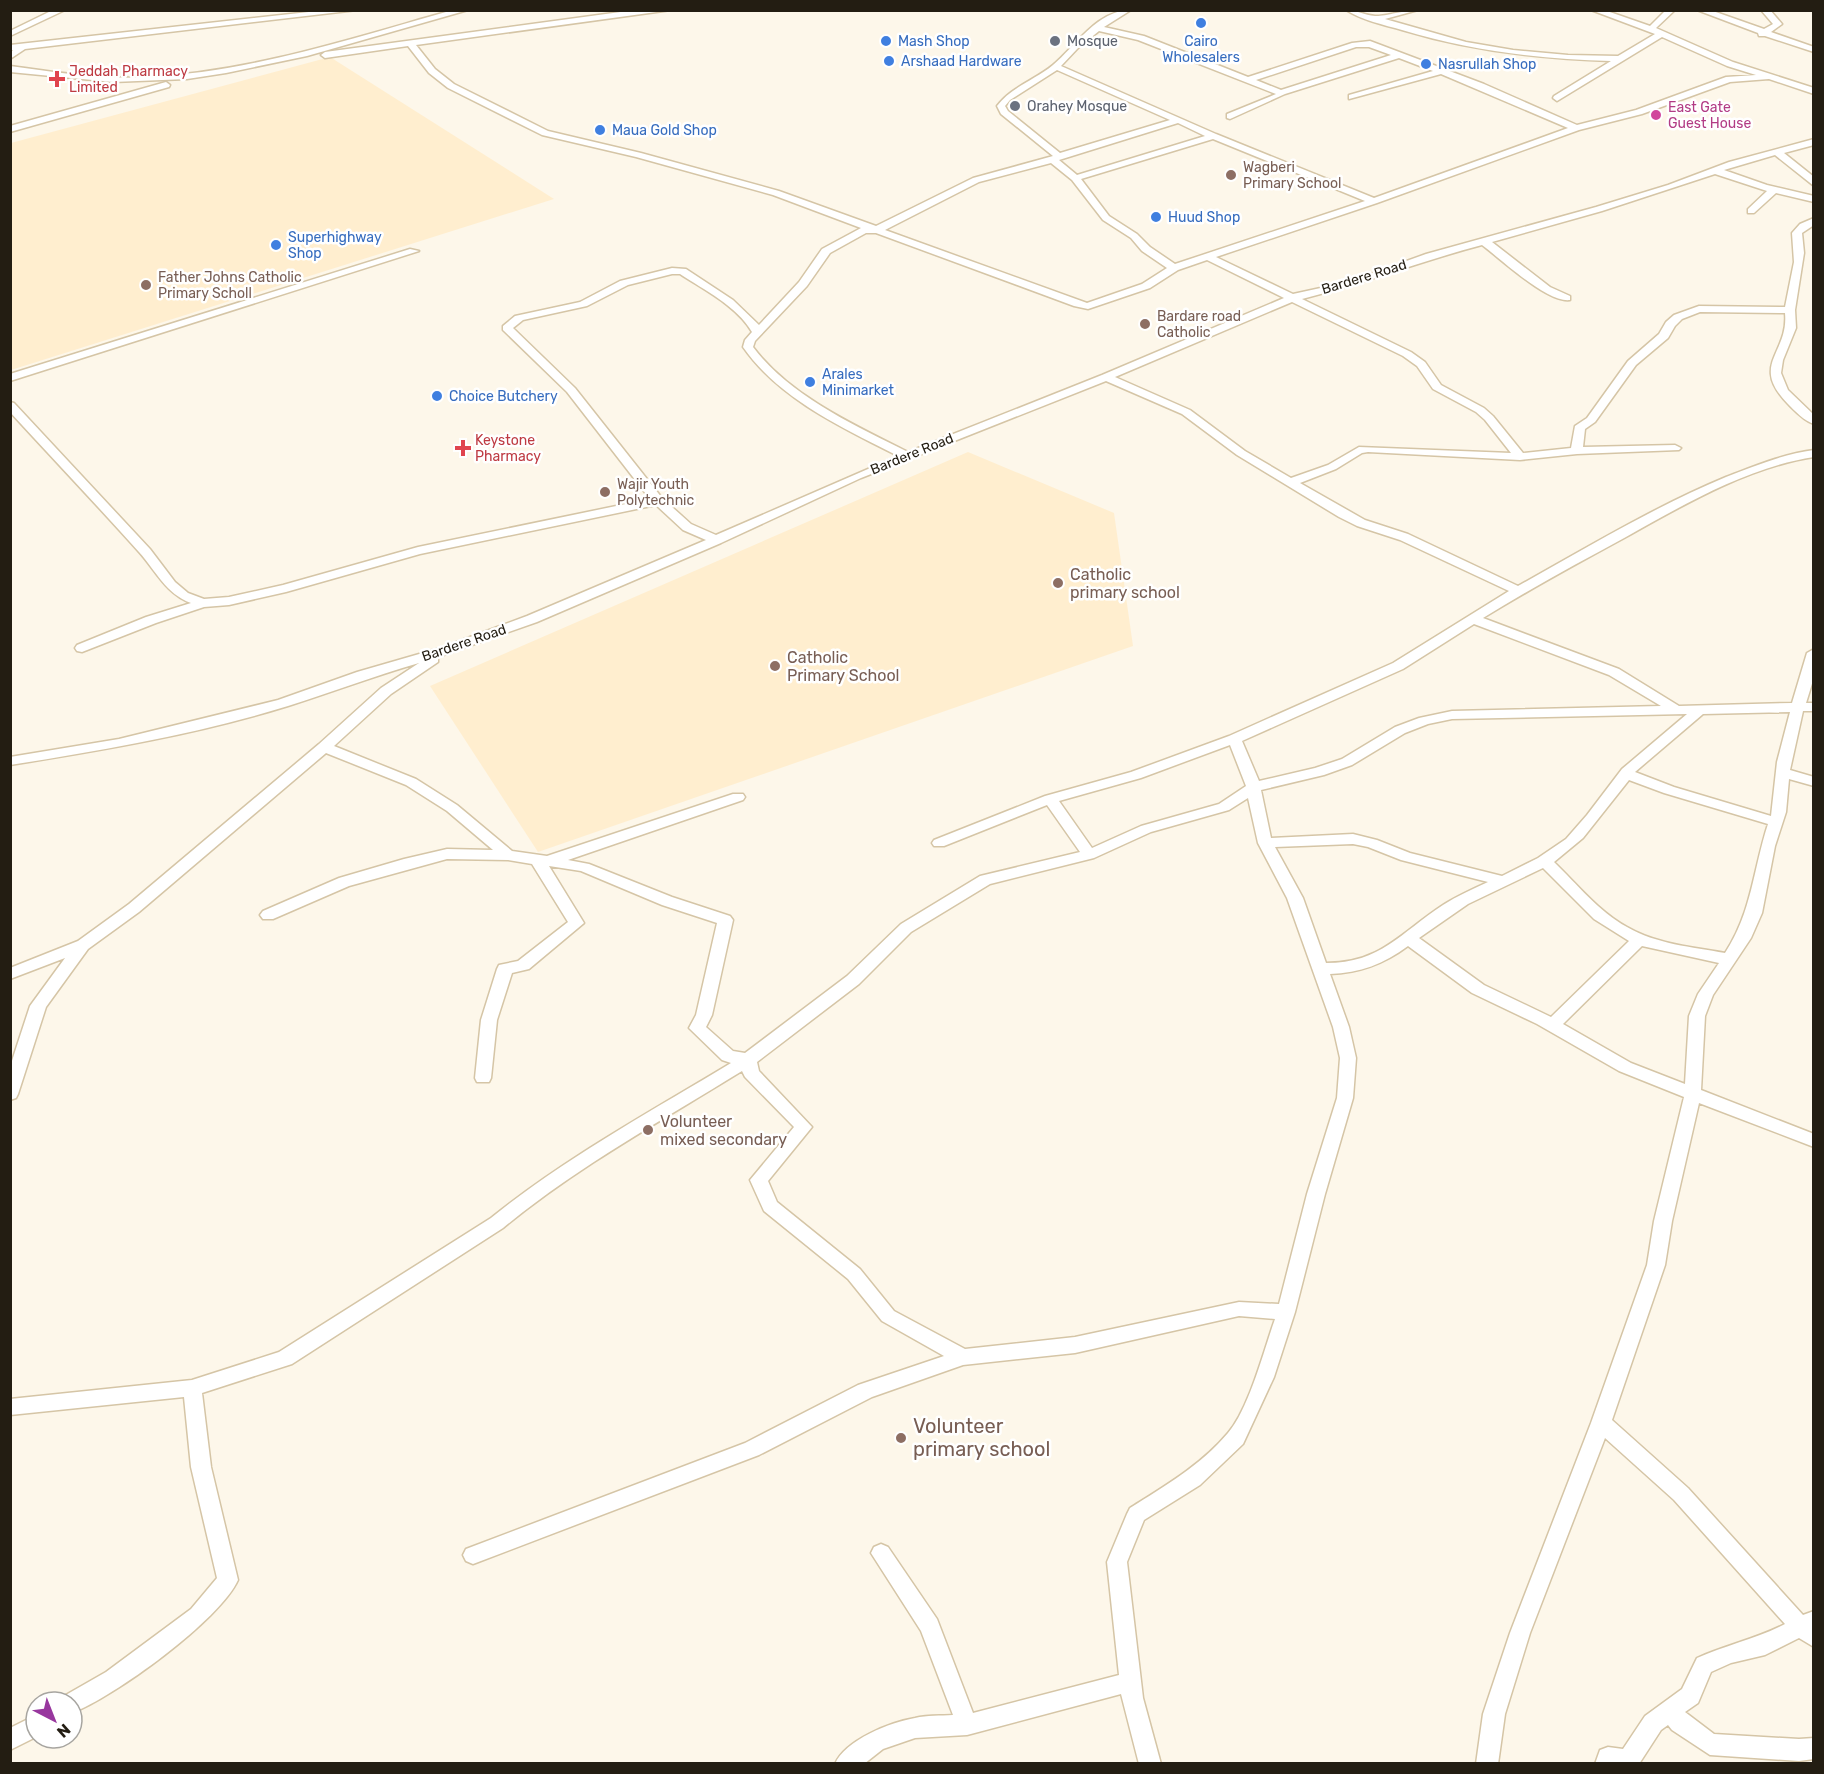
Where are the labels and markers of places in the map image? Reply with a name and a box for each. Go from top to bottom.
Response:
marker: Cairo Wholesalers [1194,16,1208,30]
place label: Mash Shop [898,33,970,50]
place label: Mosque [1067,33,1118,50]
place label: Cairo Wholesalers [1162,33,1240,66]
marker: Mash Shop [879,34,893,48]
marker: Mosque [1048,34,1062,48]
place label: Arshaad Hardware [901,53,1022,70]
marker: Arshaad Hardware [882,54,896,68]
place label: Nasrullah Shop [1438,56,1536,73]
marker: Nasrullah Shop [1419,57,1433,71]
place label: Jeddah Pharmacy Limited [69,63,188,96]
marker: Jeddah Pharmacy Limited [50,72,64,86]
place label: Orahey Mosque [1027,98,1127,115]
marker: Orahey Mosque [1008,99,1022,113]
place label: East Gate Guest House [1668,99,1751,132]
marker: East Gate Guest House [1649,108,1663,122]
place label: Maua Gold Shop [612,122,717,139]
marker: Maua Gold Shop [593,123,607,137]
place label: Wagberi Primary School [1243,159,1341,192]
marker: Wagberi Primary School [1224,168,1238,182]
place label: Huud Shop [1168,209,1240,226]
marker: Huud Shop [1149,210,1163,224]
place label: Superhighway Shop [288,229,382,262]
marker: Superhighway Shop [269,238,283,252]
place label: Father Johns Catholic Primary Scholl [158,269,302,302]
marker: Father Johns Catholic Primary Scholl [139,278,153,292]
place label: Bardare road Catholic [1157,308,1241,341]
marker: Bardare road Catholic [1138,317,1152,331]
place label: Arales Minimarket [822,366,895,399]
marker: Arales Minimarket [803,375,817,389]
place label: Choice Butchery [449,388,558,405]
marker: Choice Butchery [430,389,444,403]
place label: Keystone Pharmacy [475,432,541,465]
marker: Keystone Pharmacy [456,441,470,455]
place label: Wajir Youth Polytechnic [617,476,694,509]
marker: Wajir Youth Polytechnic [598,485,612,499]
place label: Catholic primary school [1070,565,1180,602]
marker: Catholic primary school [1051,576,1065,590]
place label: Catholic Primary School [787,648,899,685]
marker: Catholic Primary School [768,659,782,673]
place label: Volunteer mixed secondary [660,1112,787,1149]
marker: Volunteer mixed secondary [641,1123,655,1137]
place label: Volunteer primary school [913,1414,1050,1461]
marker: Volunteer primary school [894,1431,908,1445]

